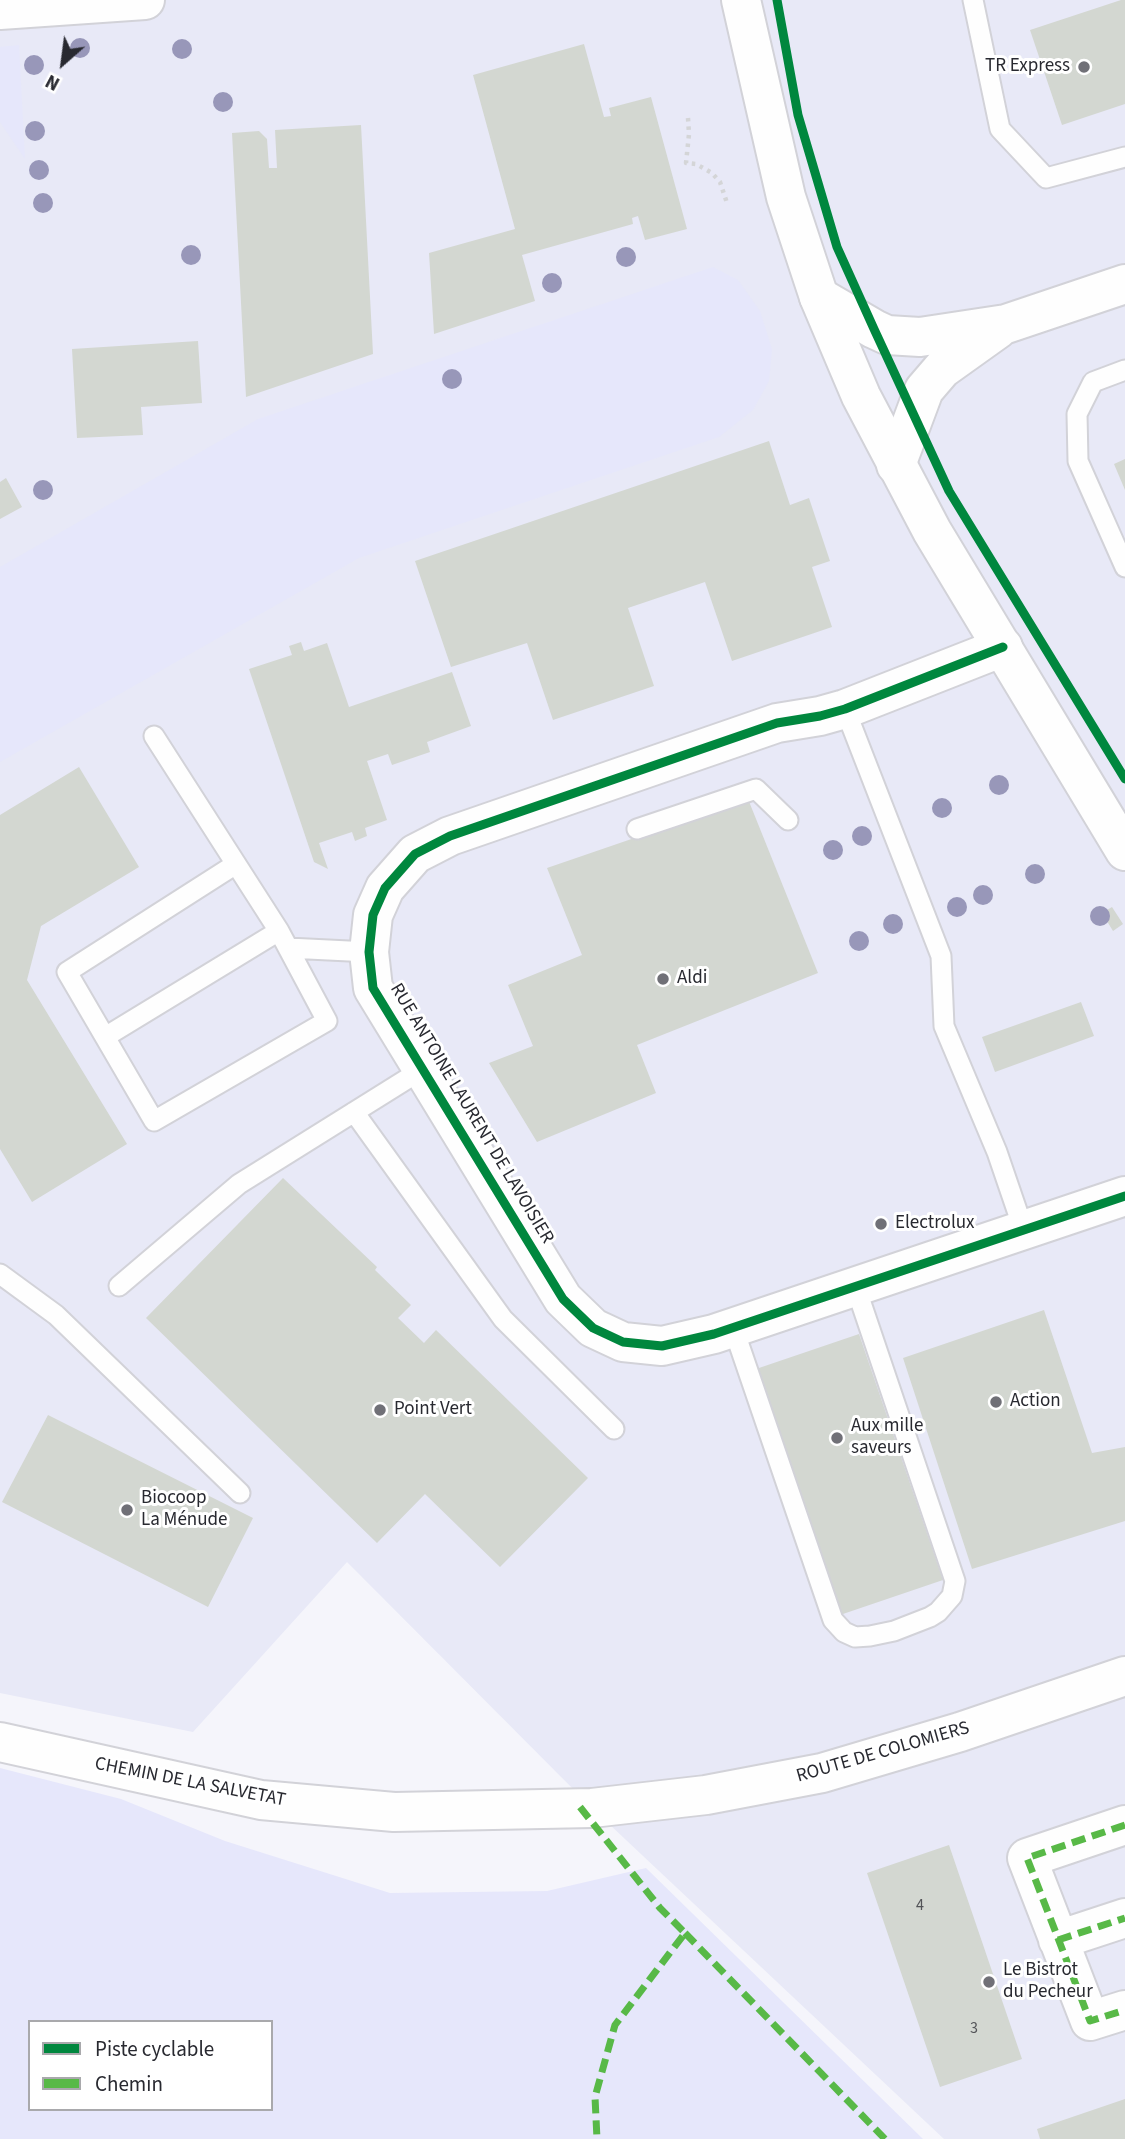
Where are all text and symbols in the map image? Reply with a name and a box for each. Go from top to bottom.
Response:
north arrow [28,28,98,98]
place label: TR Express [985,56,1070,78]
marker: TR Express [1076,59,1092,75]
text: N [41,67,65,97]
place label: Aldi [677,968,707,990]
marker: Aldi [655,971,671,987]
street label: RUE ANTOINE LAURENT DE LAVOISIER [384,980,558,1248]
place label: Electrolux [895,1213,975,1235]
marker: Electrolux [873,1216,889,1232]
place label: Action [1010,1391,1061,1413]
marker: Action [988,1394,1004,1410]
place label: Point Vert [394,1399,472,1421]
marker: Point Vert [372,1402,388,1418]
place label: Aux mille saveurs [851,1416,923,1460]
marker: Aux mille saveurs [829,1430,845,1446]
place label: Biocoop La Ménude [141,1488,228,1532]
marker: Biocoop La Ménude [119,1502,135,1518]
street label: ROUTE DE COLOMIERS [794,1717,972,1789]
street label: CHEMIN DE LA SALVETAT [93,1753,287,1813]
house number: 4 [916,1896,924,1916]
place label: Le Bistrot du Pecheur [1003,1960,1093,2004]
marker: Le Bistrot du Pecheur [981,1974,997,1990]
house number: 3 [970,2019,978,2039]
legend [28,2020,273,2111]
text: Piste cyclable [95,2034,214,2064]
text: Chemin [95,2069,163,2099]

